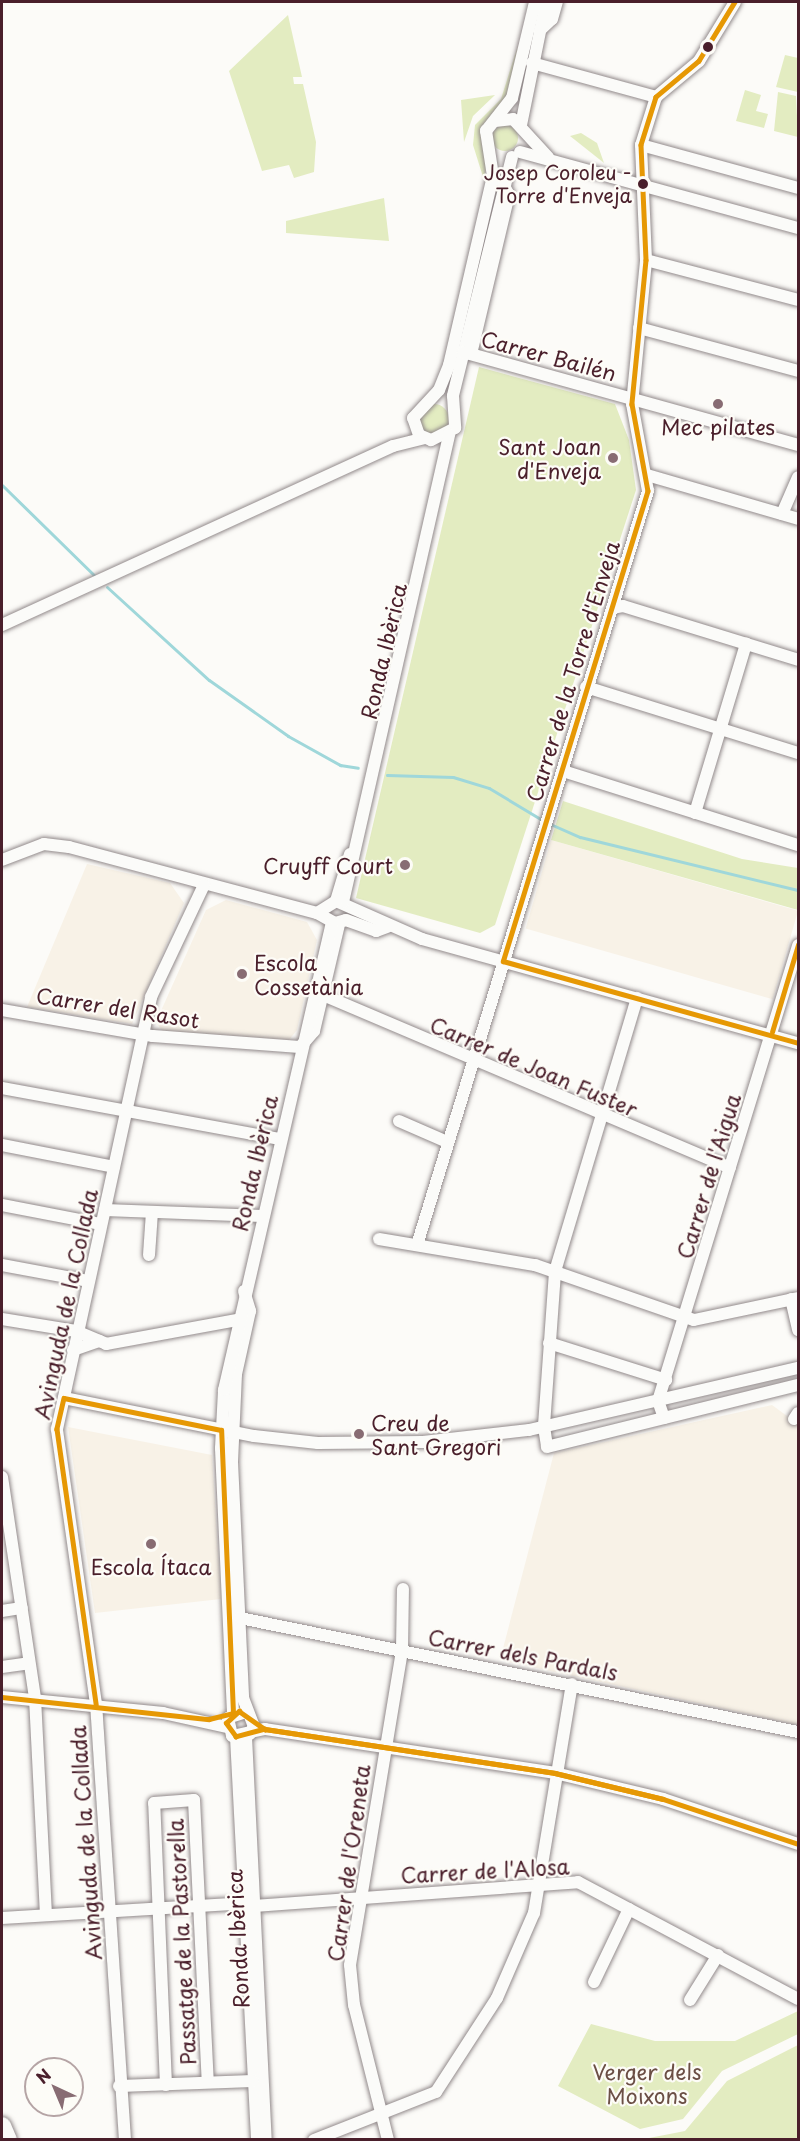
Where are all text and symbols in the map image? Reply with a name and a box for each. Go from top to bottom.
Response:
unlabelled marker [702,41,714,53]
place label: Josep Coroleu - Torre d'Enveja [481,160,632,207]
marker: Josep Coroleu - Torre d'Enveja [637,178,649,190]
street label: Carrer Bailén [479,325,619,385]
marker: Mec pilates [711,397,725,411]
place label: Mec pilates [661,413,775,439]
place label: Sant Joan d'Enveja [499,433,601,483]
marker: Sant Joan d'Enveja [606,451,620,465]
street label: Carrer de la Torre d'Enveja [520,536,624,806]
street label: Ronda Ibèrica [355,581,411,721]
place label: Cruyff Court [262,852,393,878]
marker: Cruyff Court [398,858,412,872]
place label: Escola Cossetània [254,949,363,999]
marker: Escola Cossetània [235,967,249,981]
street label: Carrer del Rasot [34,982,202,1032]
street label: Carrer de Joan Fuster [426,1011,642,1121]
street label: Carrer de l'Aigua [671,1089,745,1263]
street label: Ronda Ibèrica [226,1093,282,1233]
street label: Avinguda de la Collada [28,1186,102,1422]
place label: Creu de Sant Gregori [371,1409,500,1459]
marker: Creu de Sant Gregori [352,1427,366,1441]
marker: Escola Ítaca [144,1537,158,1551]
place label: Escola Ítaca [90,1553,212,1579]
street label: Carrer dels Pardals [425,1623,621,1685]
street label: Avinguda de la Collada [64,1725,106,1961]
street label: Carrer de l'Oreneta [322,1762,374,1964]
street label: Passatge de la Pastorella [162,1817,200,2067]
street label: Carrer de l'Alosa [399,1853,571,1887]
street label: Ronda Ibèrica [221,1870,253,2008]
north arrow [24,2057,84,2117]
park label: Verger dels Moixons [592,2058,702,2108]
text: N [30,2062,56,2089]

